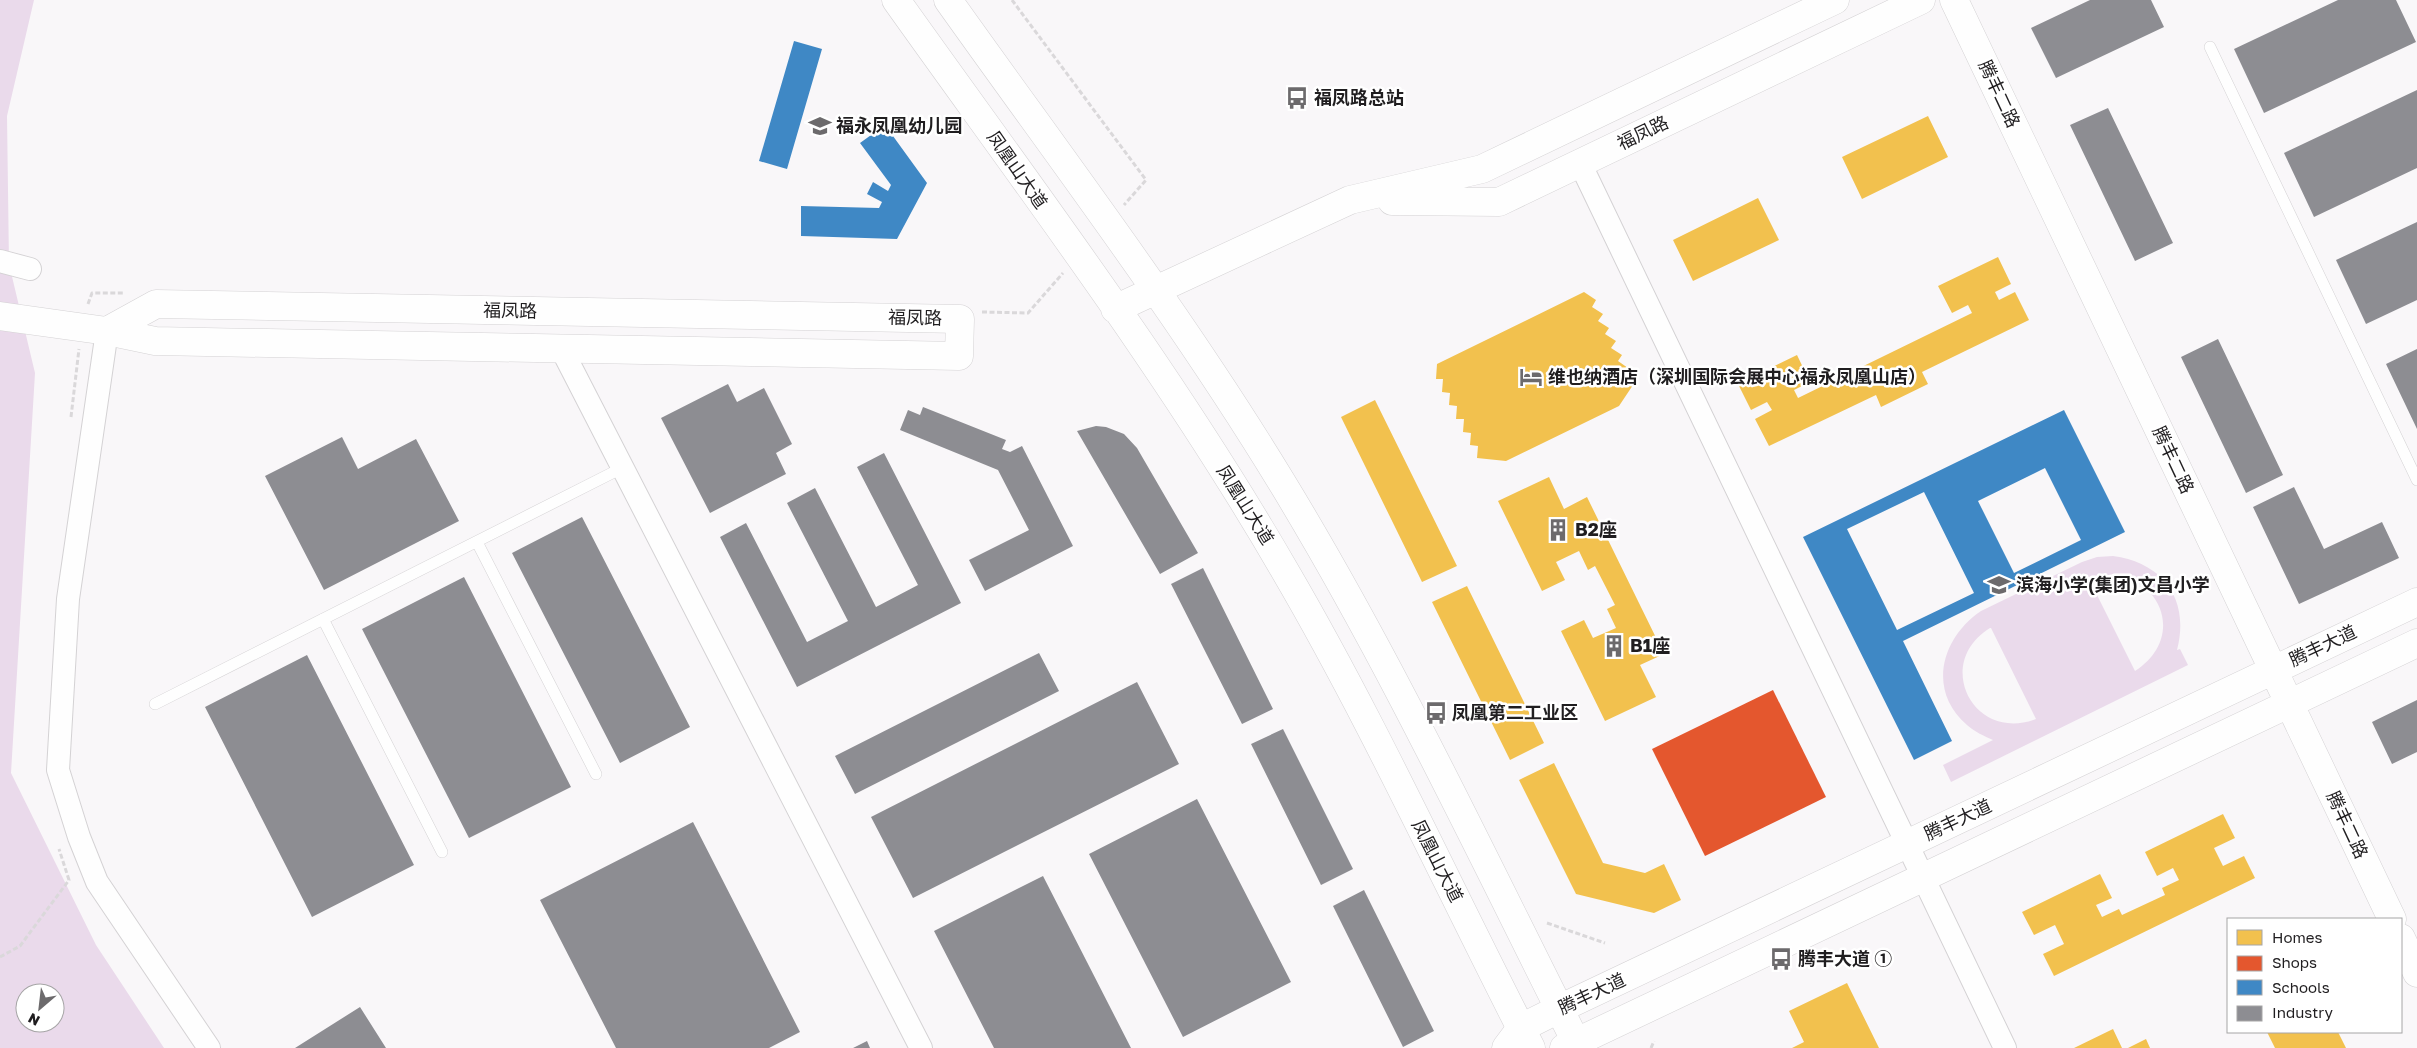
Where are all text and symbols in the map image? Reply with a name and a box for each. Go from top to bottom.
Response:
street label: 腾丰二路 [1975,56,2025,131]
bus stop icon: 福凤路总站 [1284,85,1310,111]
place label: 福凤路总站 [1314,86,1404,108]
street label: 福凤路 [1613,110,1672,154]
school or university icon: 福永凤凰幼儿园 [807,113,833,139]
place label: 福永凤凰幼儿园 [836,114,962,136]
street label: 凤凰山大道 [983,126,1053,213]
street label: 福凤路 [483,299,537,321]
street label: 福凤路 [888,306,942,328]
hotel icon: 维也纳酒店（深圳国际会展中心福永凤凰山店） [1518,364,1544,390]
place label: 维也纳酒店（深圳国际会展中心福永凤凰山店） [1548,365,1926,387]
street label: 腾丰二路 [2149,422,2199,497]
street label: 凤凰山大道 [1213,460,1279,548]
building icon: B2座 [1545,517,1571,543]
place label: B2座 [1575,518,1617,540]
school or university icon: 滨海小学(集团)文昌小学 [1986,572,2012,598]
place label: 滨海小学(集团)文昌小学 [2016,573,2210,595]
street label: 腾丰大道 [2285,620,2360,670]
building icon: B1座 [1601,633,1627,659]
place label: B1座 [1630,634,1670,656]
bus stop icon: 凤凰第二工业区 [1423,700,1449,726]
place label: 凤凰第二工业区 [1452,701,1578,723]
street label: 腾丰二路 [2323,787,2373,862]
street label: 腾丰大道 [1920,794,1995,844]
street label: 凤凰山大道 [1408,815,1468,906]
legend [2227,918,2402,1033]
text: Homes [2272,928,2322,946]
bus stop icon: 腾丰大道 ① [1768,946,1794,972]
place label: 腾丰大道 ① [1798,947,1893,969]
text: Shops [2272,953,2317,971]
street label: 腾丰大道 [1554,968,1629,1018]
text: Schools [2272,978,2330,996]
north arrow [15,983,65,1033]
text: Industry [2272,1003,2333,1021]
text: N [25,1010,42,1030]

